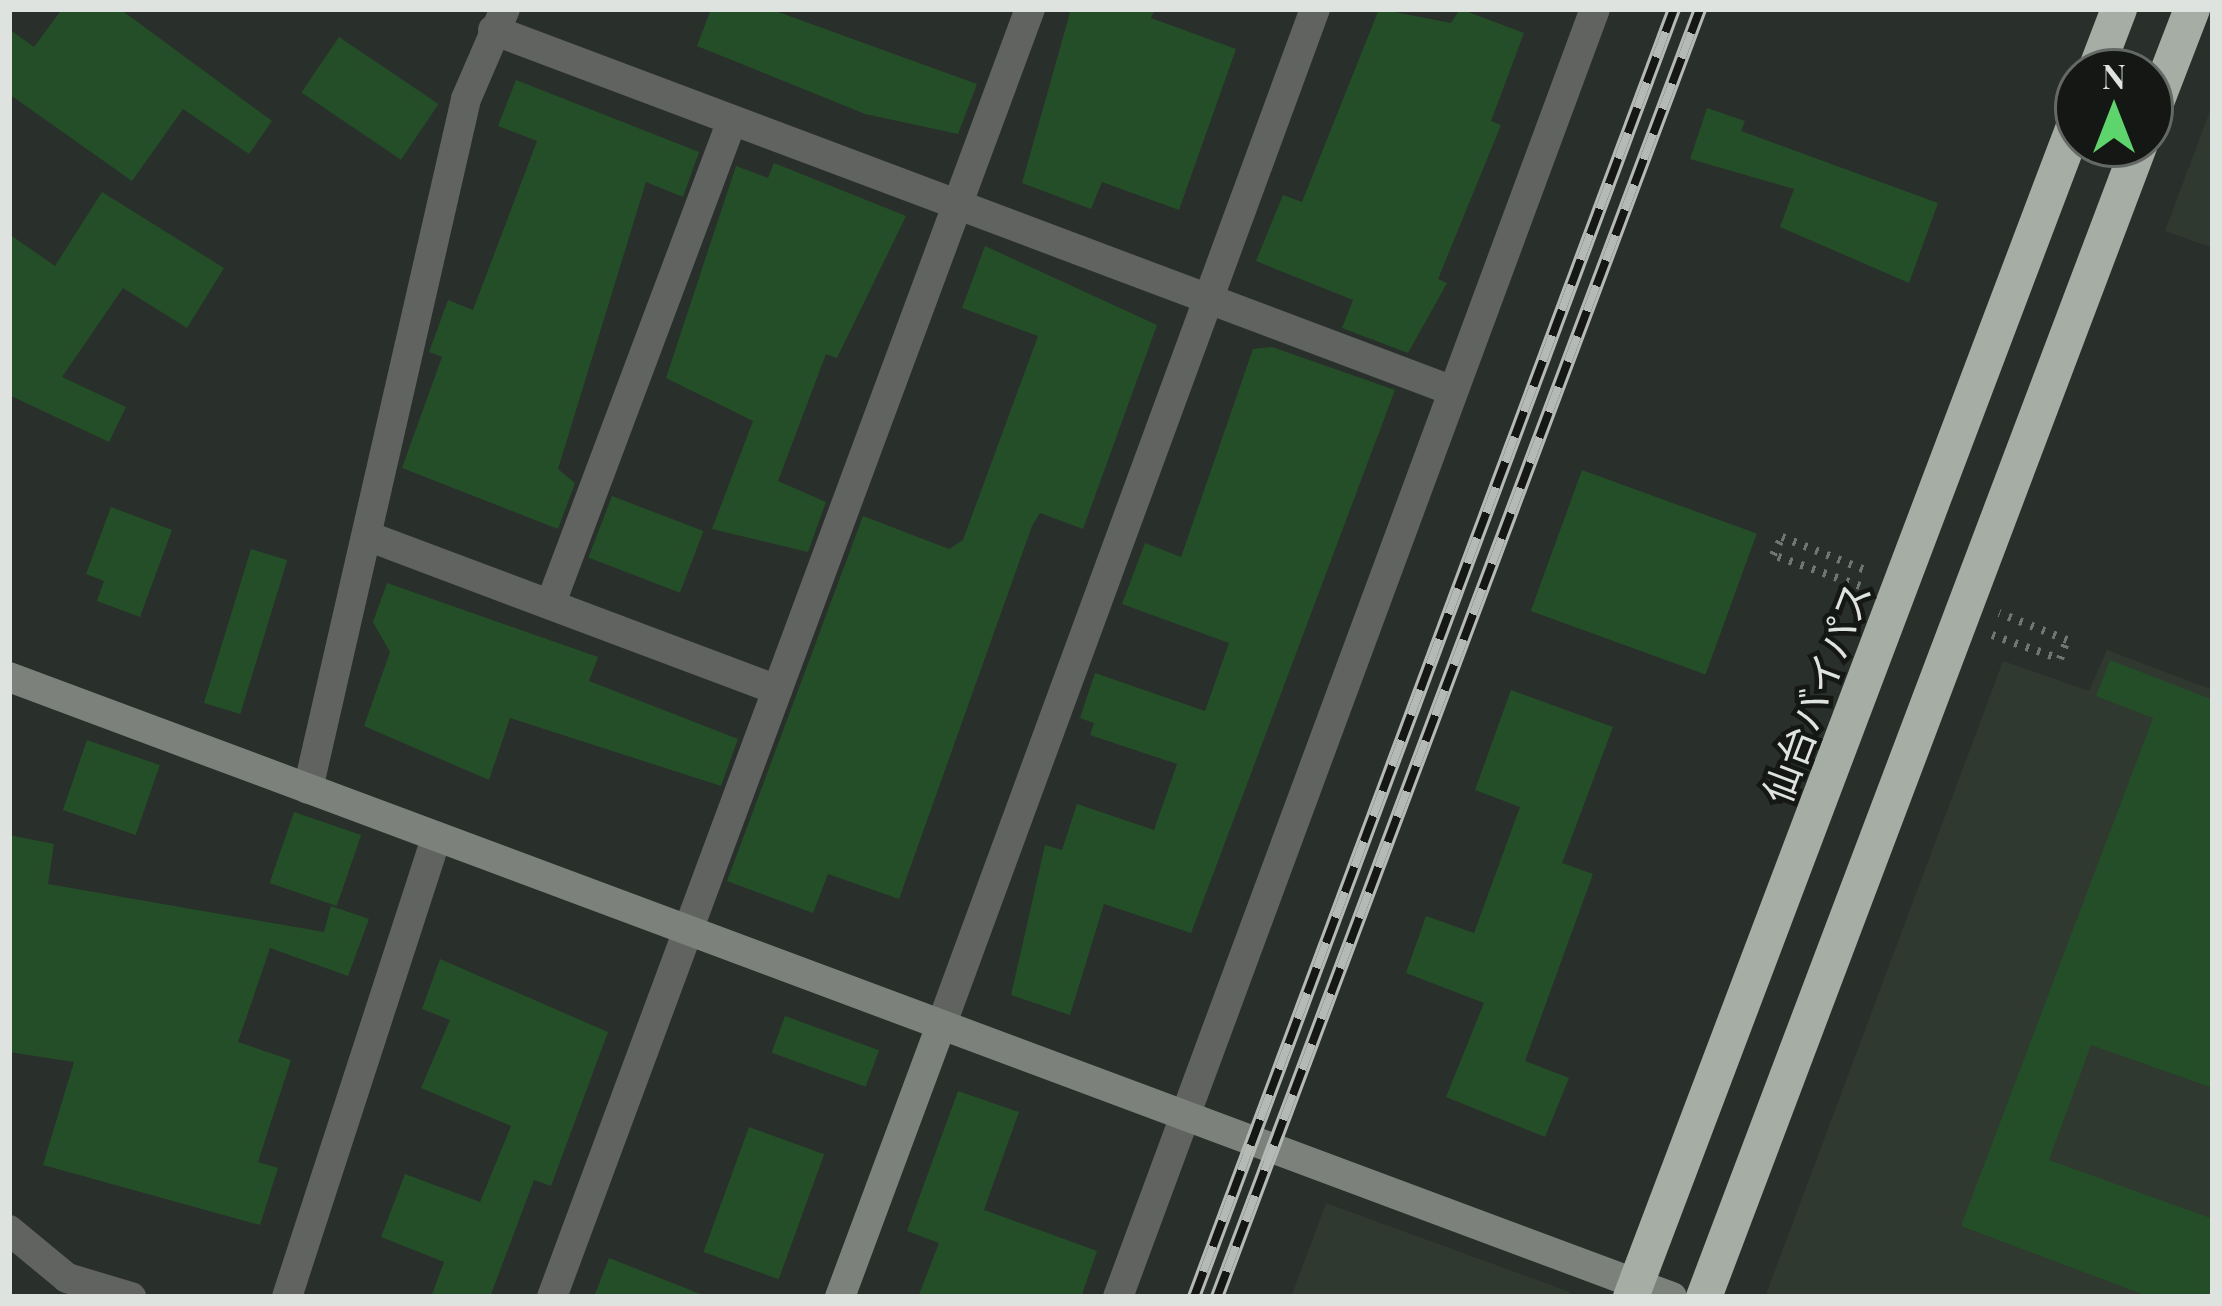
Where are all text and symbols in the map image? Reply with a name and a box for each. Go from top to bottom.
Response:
north arrow [2054,48,2174,168]
text: N [2102,53,2126,97]
street label: 仙台バイパス [1752,574,1880,810]

